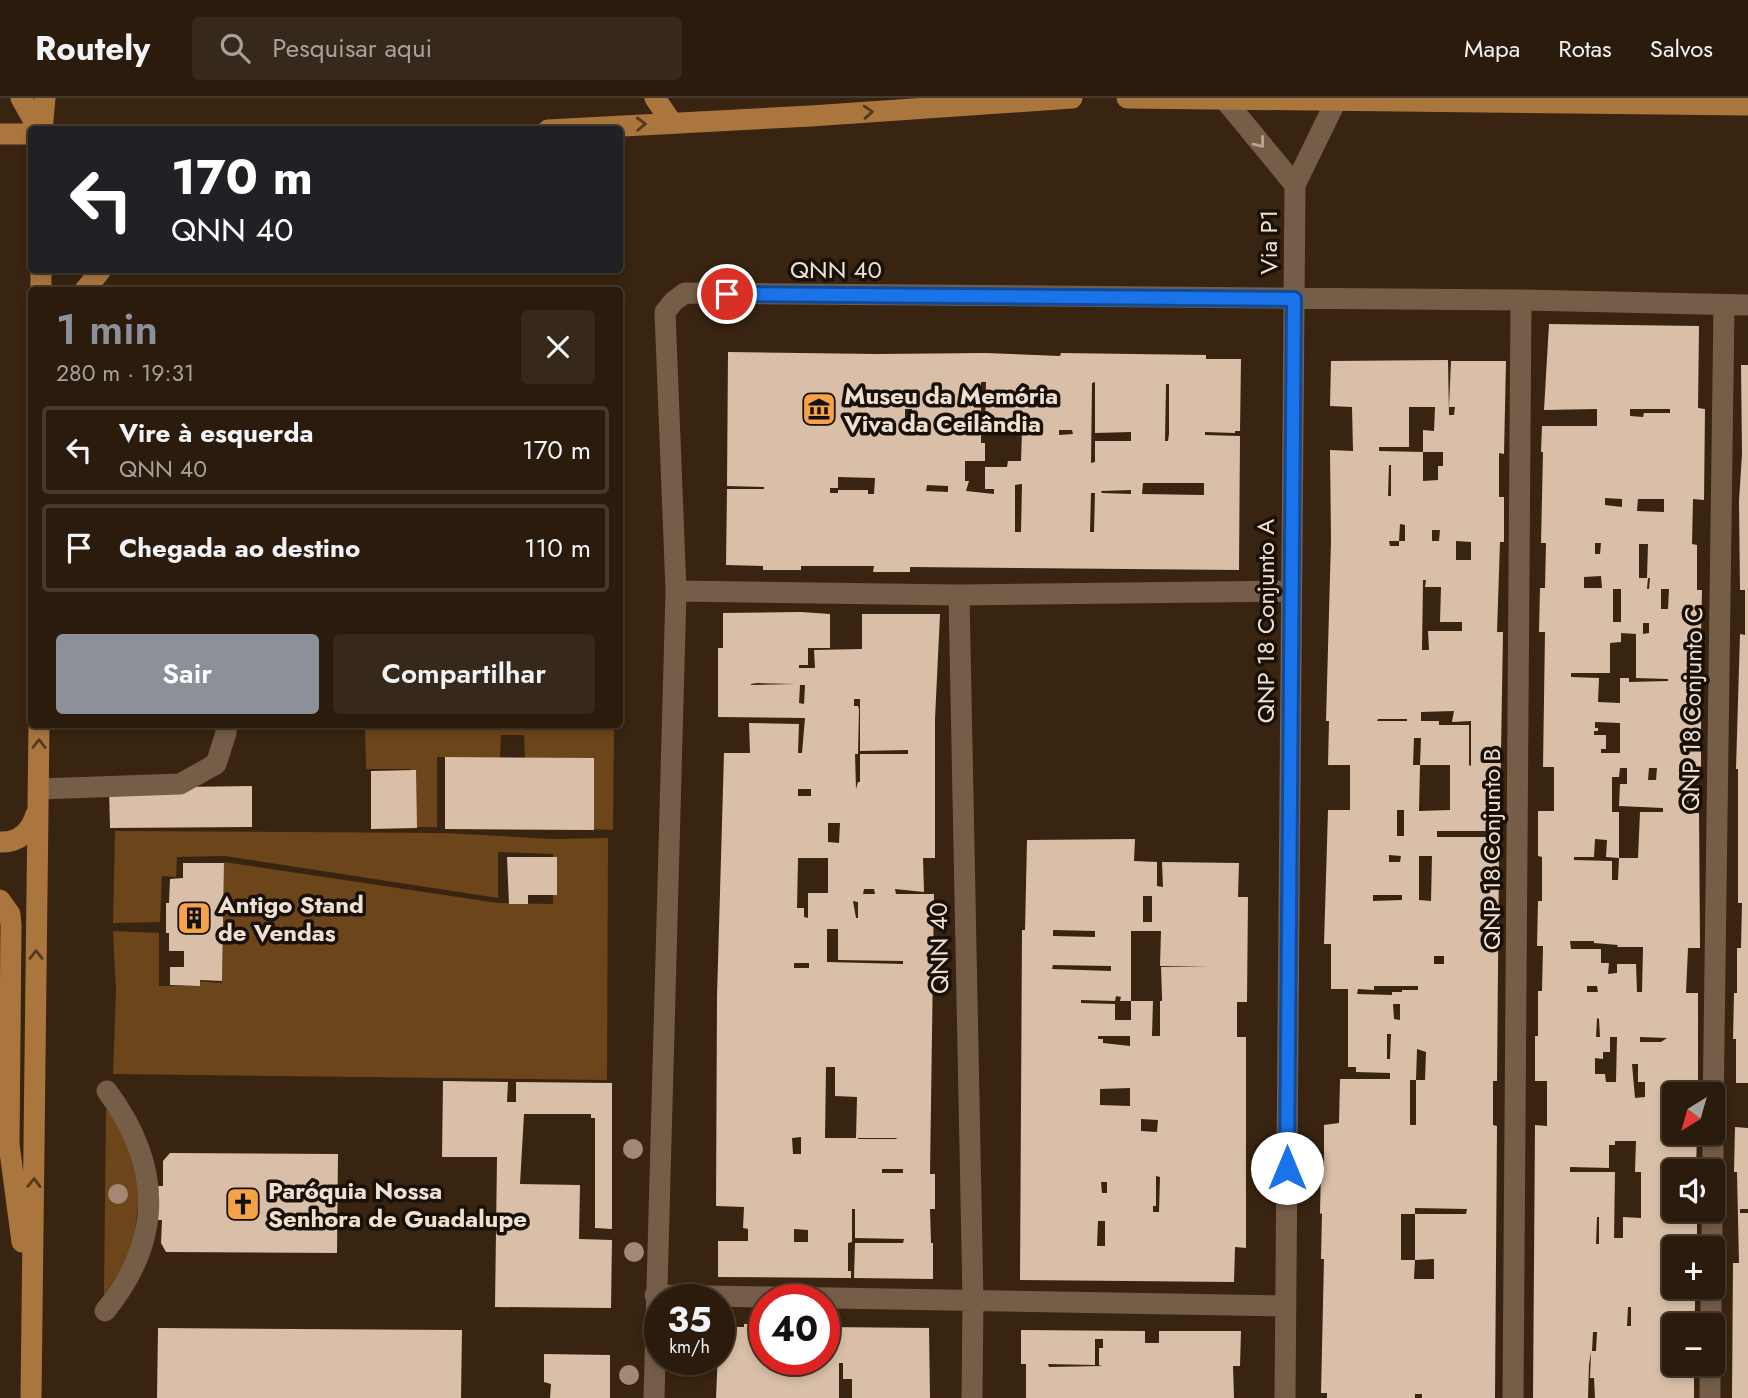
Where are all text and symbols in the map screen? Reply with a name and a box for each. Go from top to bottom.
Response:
search box [192,17,682,80]
text: Routely [35,25,150,72]
icon: search [216,29,254,67]
text: Pesquisar aqui [272,29,432,67]
text: Mapa [1464,31,1520,66]
text: Rotas [1558,31,1612,66]
text: Salvos [1650,31,1713,66]
one-way arrow [862,105,873,120]
one-way arrow [635,116,646,131]
one-way arrow [1252,134,1264,147]
text: 170 m [171,142,313,212]
icon: left [56,154,147,245]
text: QNN 40 [171,207,293,253]
street label: Via P1 [1251,210,1286,274]
street label: QNN 40 [790,252,882,287]
pin [697,264,757,324]
icon: arrive [708,275,746,313]
text: 1 min [56,299,158,360]
button: close [521,310,595,384]
text: 280 m · 19:31 [56,356,194,390]
place label: Museu da Memória Viva da Ceilândia [843,378,1058,441]
museum icon: Museu da Memória Viva da Ceilândia [800,390,838,428]
text: Vire à esquerda [119,414,314,452]
icon: left [60,431,98,469]
text: 170 m [522,431,591,469]
text: QNN 40 [119,452,207,486]
street label: QNP 18 Conjunto A [1248,519,1283,723]
icon: arrive [60,529,98,567]
text: Chegada ao destino [119,529,360,567]
text: 110 m [524,529,591,567]
street label: QNP 18 Conjunto C [1673,606,1711,812]
button: Sair [56,634,319,714]
button: Compartilhar [333,634,595,714]
one-way arrow [31,738,47,749]
street label: QNP 18 Conjunto B [1474,748,1509,950]
place label: Antigo Stand de Vendas [217,887,364,950]
building icon: Antigo Stand de Vendas [175,899,213,937]
street label: QNN 40 [921,902,957,994]
one-way arrow [28,950,43,961]
north arrow [1662,1082,1726,1144]
map controls [1662,1082,1725,1376]
position arrow [1250,1131,1324,1205]
button: sound [1662,1159,1725,1222]
place label: Paróquia Nossa Senhora de Guadalupe [268,1173,527,1236]
one-way arrow [26,1177,41,1188]
church icon: Paróquia Nossa Senhora de Guadalupe [224,1185,262,1223]
button: + [1662,1236,1725,1299]
speed limit sign: 40 [749,1284,840,1375]
text: 35 [667,1295,712,1345]
button: − [1662,1313,1725,1376]
text: km/h [669,1334,710,1360]

